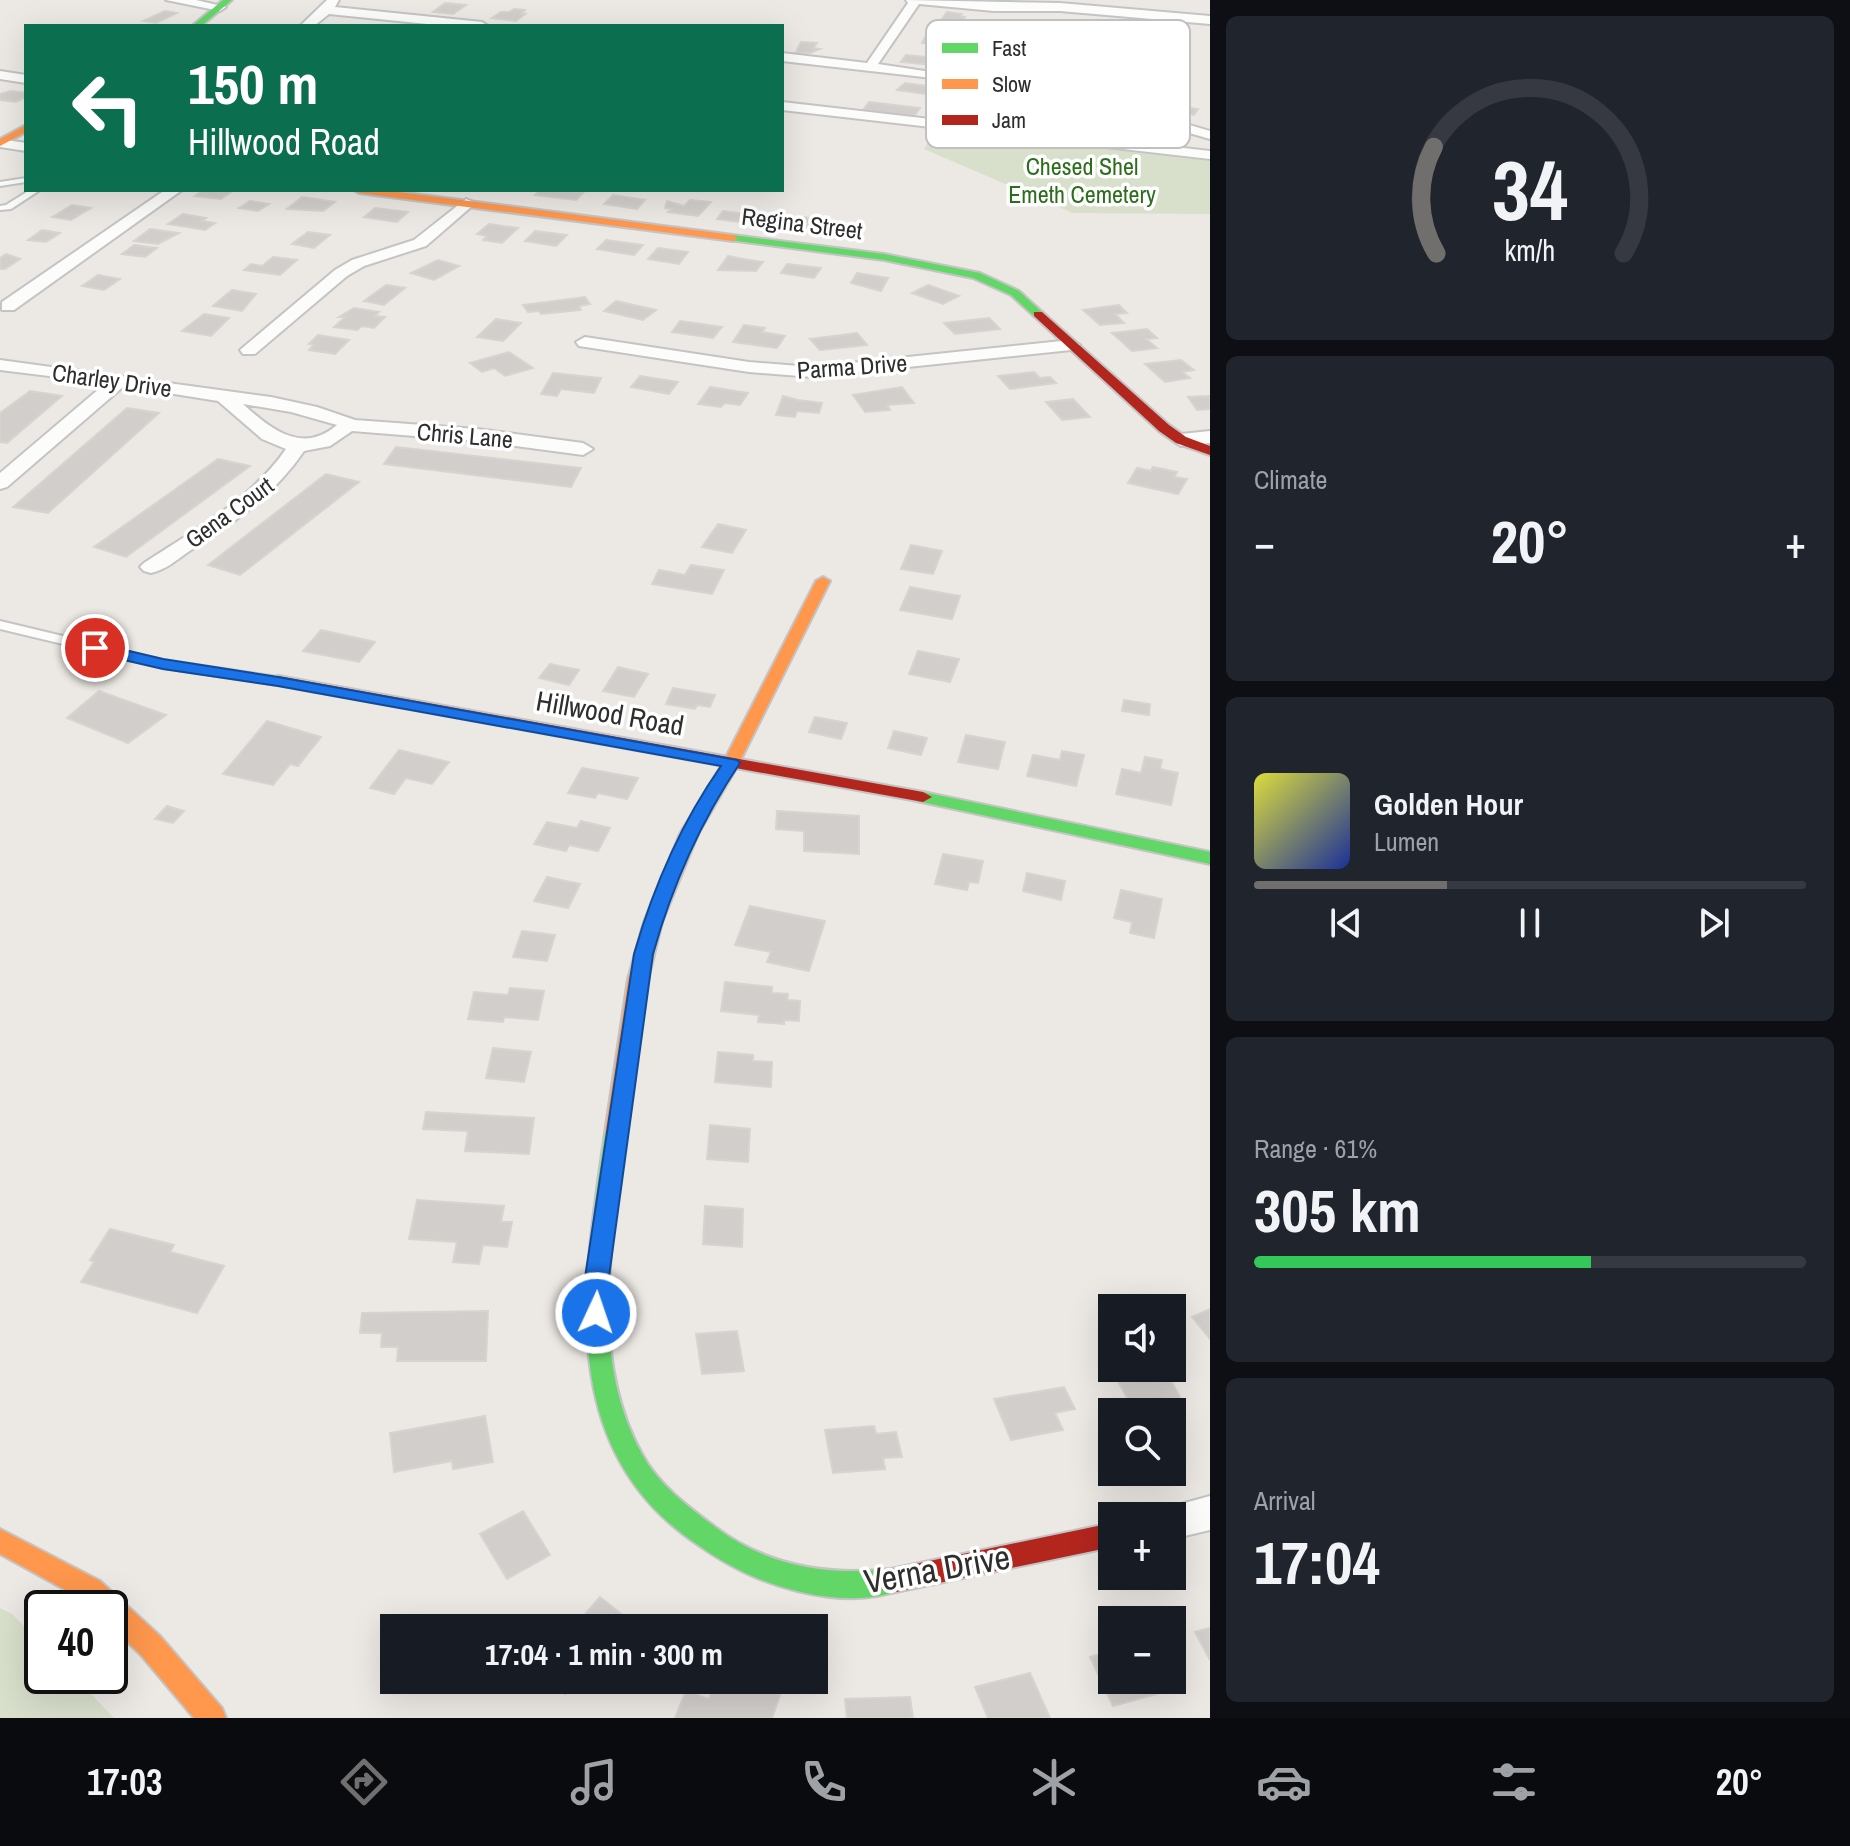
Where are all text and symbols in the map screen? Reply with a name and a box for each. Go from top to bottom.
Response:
legend [926,20,1190,148]
text: Fast [992,33,1026,63]
text: 150 m [188,46,318,121]
icon: left [56,56,160,160]
text: Slow [992,69,1031,99]
text: Jam [992,105,1026,135]
text: Hillwood Road [188,118,380,166]
text: 34 [1492,134,1568,246]
park label: Chesed Shel Emeth Cemetery [1008,150,1156,210]
street label: Regina Street [740,200,865,246]
text: km/h [1505,231,1555,270]
street label: Parma Drive [796,346,908,386]
street label: Charley Drive [50,356,174,404]
street label: Chris Lane [416,415,514,455]
text: Climate [1254,462,1327,497]
street label: Gena Court [178,469,280,555]
text: 20° [1491,501,1569,582]
text: − [1254,512,1275,572]
text: + [1785,512,1806,572]
pin [61,614,129,682]
icon: arrive [73,626,117,670]
street label: Hillwood Road [533,681,687,745]
text: Golden Hour [1374,784,1523,824]
text: Lumen [1374,824,1439,859]
icon: previous [1324,901,1368,945]
icon: pause [1508,901,1552,945]
icon: next [1692,901,1736,945]
text: Range · 61% [1254,1131,1377,1166]
text: 305 km [1254,1170,1421,1251]
position arrow [554,1271,638,1355]
map controls [1098,1294,1186,1694]
button: sound [1098,1294,1186,1382]
button: search [1098,1398,1186,1486]
text: Arrival [1254,1483,1316,1518]
button: + [1098,1502,1186,1590]
text: 17:04 [1254,1522,1380,1603]
street label: Verna Drive [861,1534,1013,1604]
speed limit sign: 40 [24,1590,128,1694]
button: − [1098,1606,1186,1694]
text: 17:04 · 1 min · 300 m [485,1634,723,1674]
icon: directions [336,1754,392,1810]
icon: music [566,1754,622,1810]
icon: phone [796,1754,852,1810]
icon: climate [1026,1754,1082,1810]
icon: car [1256,1754,1312,1810]
icon: filters [1486,1754,1542,1810]
text: 17:03 [87,1758,162,1806]
text: 20° [1716,1758,1763,1806]

